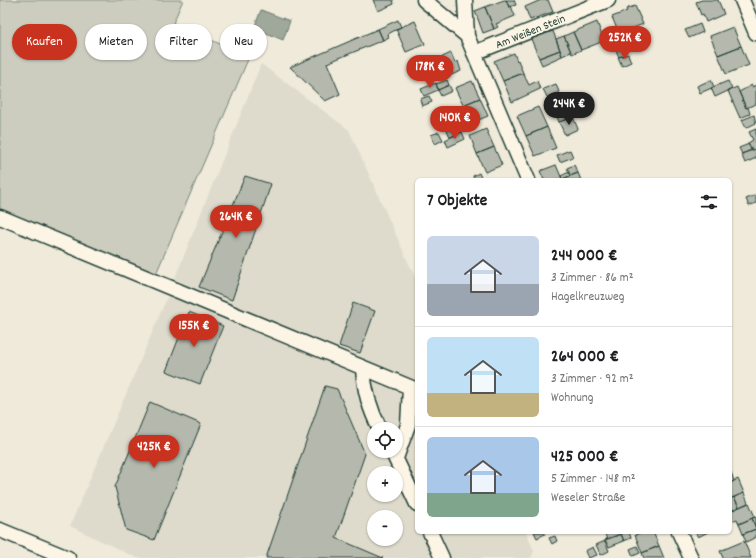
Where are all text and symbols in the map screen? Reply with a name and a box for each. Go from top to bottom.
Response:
street label: Am Weißen Stein [493,10,568,54]
chip: Kaufen [12,24,77,60]
chip: Mieten [85,24,147,60]
chip: Filter [155,24,212,60]
chip: Neu [220,24,267,60]
pin: 252K € [592,26,658,60]
text: 252K € [608,29,642,48]
pin: 178K € [397,55,463,89]
text: 178K € [415,58,445,77]
pin: 244K € [536,92,602,126]
text: 244K € [553,95,585,114]
pin: 140K € [422,106,488,140]
text: 140K € [439,109,471,128]
text: 7 Objekte [427,190,487,214]
icon: filters [698,191,720,213]
pin: 264K € [203,205,269,239]
text: 264K € [219,208,253,227]
text: 244 000 € [551,245,618,269]
icon: home [459,252,507,300]
text: 3 Zimmer · 86 m² [551,269,633,288]
text: Hagelkreuzweg [551,288,624,307]
pin: 155K € [161,314,227,348]
text: 155K € [178,317,210,336]
text: 264 000 € [551,346,619,370]
icon: home [459,353,507,401]
text: 3 Zimmer · 92 m² [551,370,633,389]
text: Wohnung [551,389,594,408]
map controls [367,422,403,546]
button: locate [367,422,403,458]
pin: 425K € [121,435,187,469]
text: 425K € [137,438,171,457]
text: 425 000 € [551,446,618,470]
icon: home [459,453,507,501]
button: + [367,466,403,502]
text: 5 Zimmer · 148 m² [551,470,636,489]
text: Weseler Straße [551,489,625,508]
button: − [367,510,403,546]

